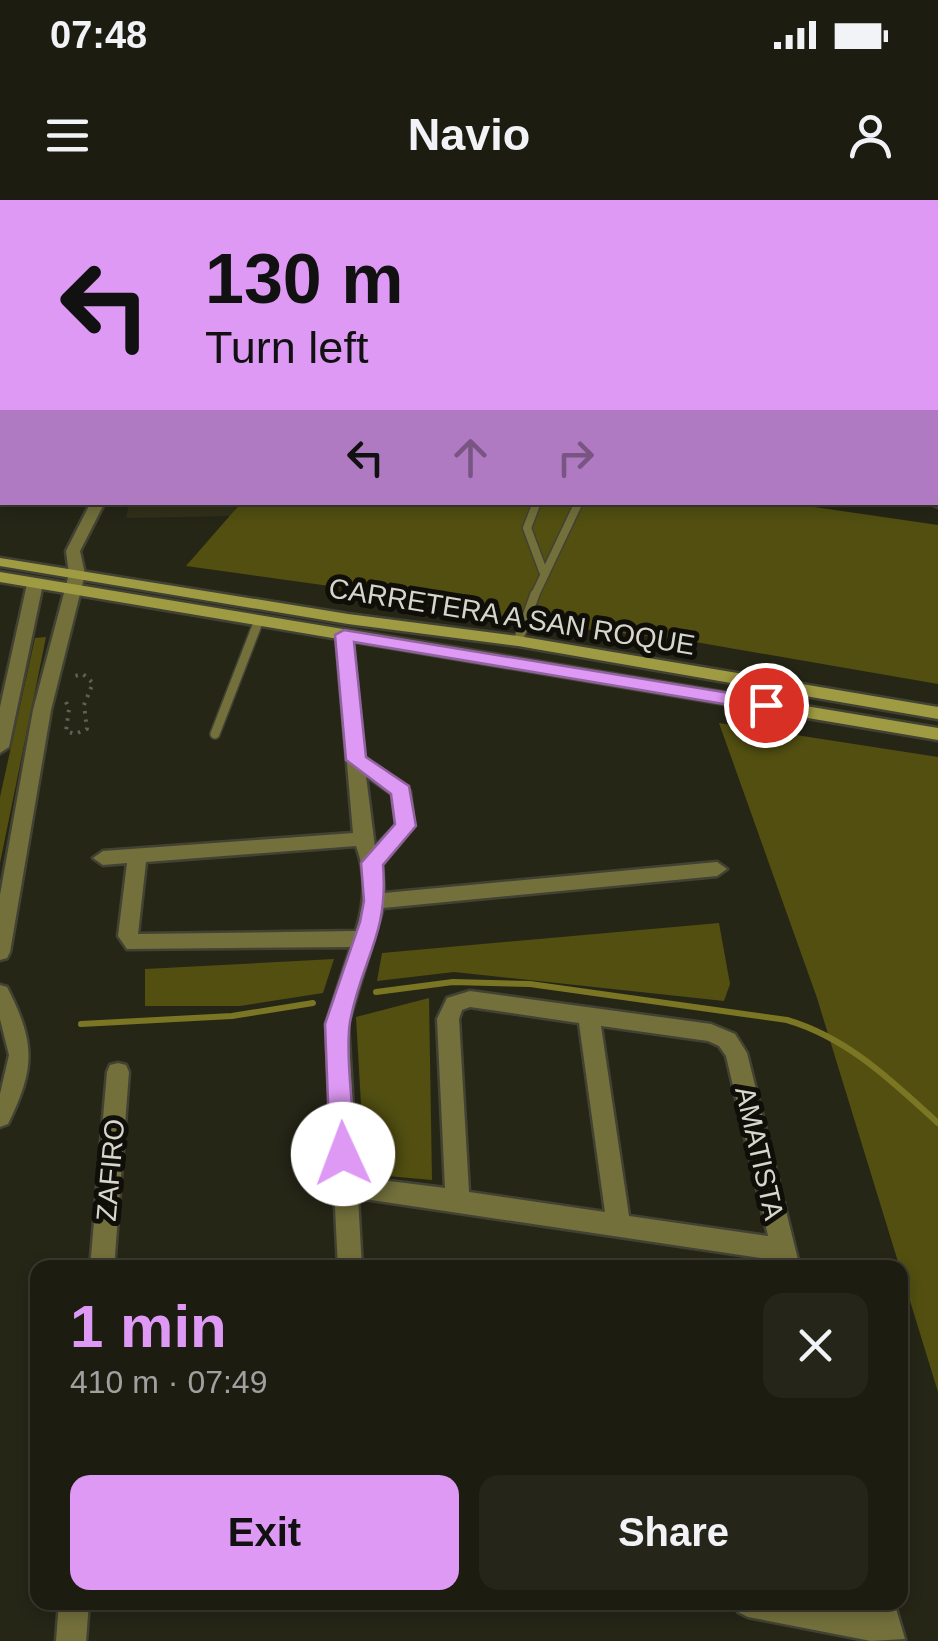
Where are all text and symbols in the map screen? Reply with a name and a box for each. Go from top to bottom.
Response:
text: 07:48 [50,14,147,56]
icon: menu [40,108,95,163]
icon: person [843,108,898,163]
text: Navio [408,109,530,160]
icon: left [40,240,170,370]
text: 130 m [205,240,403,318]
text: Turn left [205,322,368,373]
icon: left [338,430,393,485]
icon: ahead [443,430,498,485]
icon: right [548,430,603,485]
street label: CARRETERA A SAN ROQUE [327,572,697,661]
pin [724,663,809,748]
icon: arrive [739,678,794,733]
street label: AMATISTA [729,1083,790,1223]
position arrow [291,1102,395,1206]
street label: ZAFIRO [91,1118,130,1223]
text: 1 min [70,1293,227,1360]
button: close [763,1293,868,1398]
text: 410 m · 07:49 [70,1364,267,1400]
button: Exit [70,1475,459,1590]
button: Share [479,1475,868,1590]

